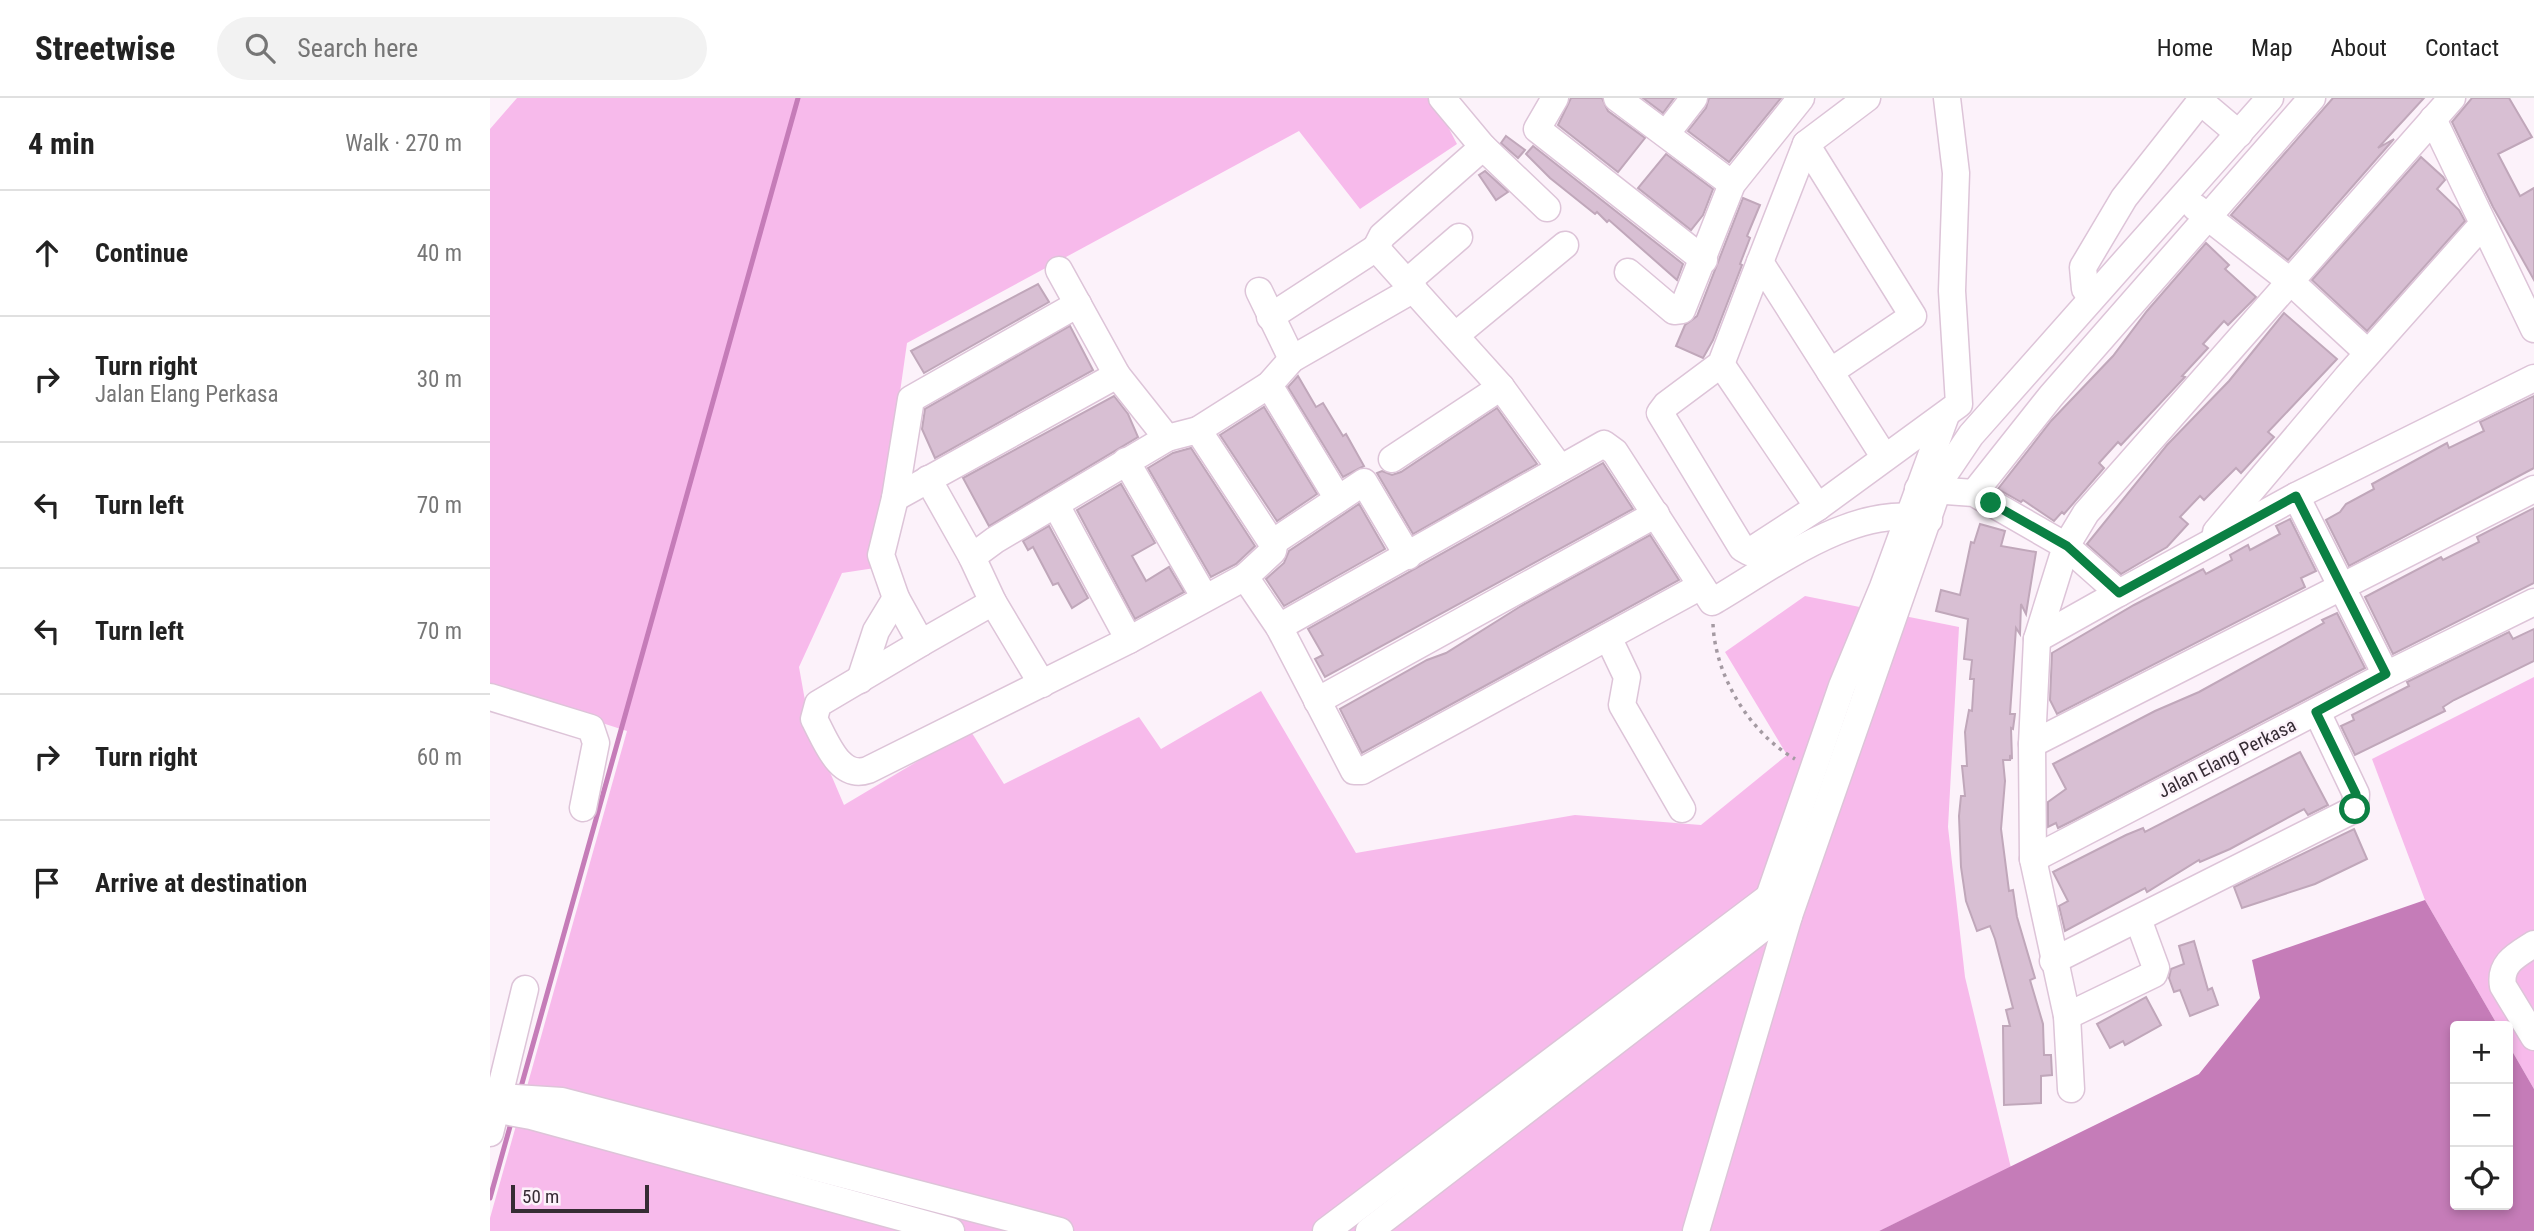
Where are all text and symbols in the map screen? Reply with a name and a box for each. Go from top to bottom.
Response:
search box [217,17,707,80]
text: Streetwise [35,29,175,68]
icon: search [241,29,279,67]
text: Search here [297,33,418,63]
text: Home [2157,34,2213,62]
text: Map [2251,34,2293,62]
text: About [2331,34,2387,62]
text: Contact [2425,34,2499,62]
text: 4 min [28,126,95,161]
text: Walk · 270 m [345,130,462,157]
icon: ahead [28,234,66,272]
text: Continue [95,238,188,268]
text: 40 m [417,240,462,267]
text: Turn right [95,351,197,381]
icon: right [28,360,66,398]
text: 30 m [417,366,462,393]
text: Jalan Elang Perkasa [95,381,279,408]
icon: left [28,486,66,524]
route end [1975,487,2006,518]
text: Turn left [95,490,184,520]
text: 70 m [417,492,462,519]
icon: left [28,612,66,650]
text: Turn left [95,616,184,646]
text: 70 m [417,618,462,645]
street label: Jalan Elang Perkasa [2154,713,2300,803]
icon: right [28,738,66,776]
text: Turn right [95,742,197,772]
text: 60 m [417,744,462,771]
route start [2339,793,2370,824]
icon: arrive [28,864,66,902]
text: Arrive at destination [95,868,307,898]
map controls [2450,1021,2513,1210]
button: + [2450,1021,2513,1084]
button: − [2450,1084,2513,1147]
button: locate [2450,1147,2513,1210]
scale bar [511,1182,649,1214]
text: 50 m [522,1185,559,1208]

